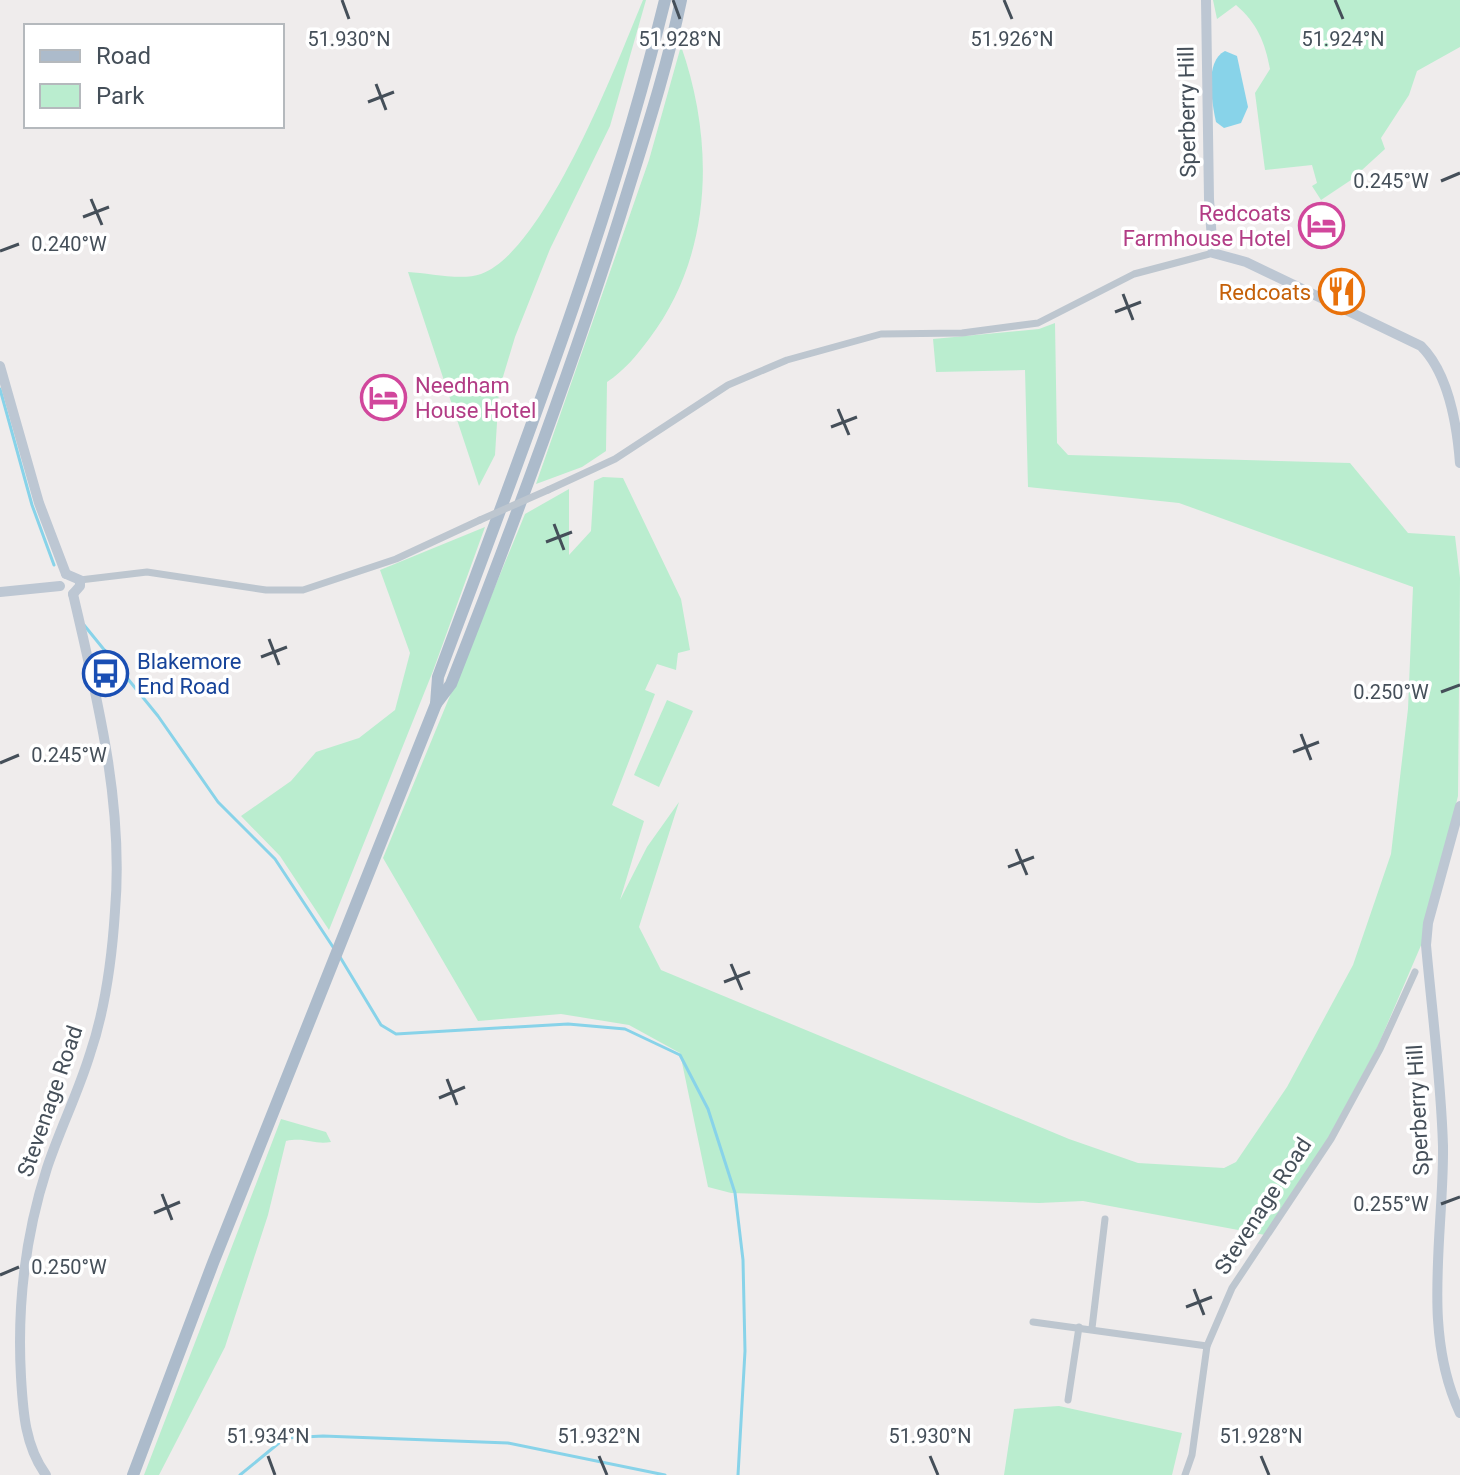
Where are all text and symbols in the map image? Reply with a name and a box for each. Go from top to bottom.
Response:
legend [24,24,284,128]
text: 51.930°N [307,27,391,51]
text: 51.928°N [638,27,722,51]
text: 51.926°N [970,27,1054,51]
text: 51.924°N [1301,27,1385,51]
text: Road [96,42,151,70]
street label: Sperberry Hill [1173,46,1201,178]
text: Park [96,82,145,110]
text: 0.245°W [1353,169,1429,193]
place label: Redcoats Farmhouse Hotel [1123,201,1291,251]
hotel icon: Redcoats Farmhouse Hotel [1298,202,1346,250]
text: 0.240°W [31,232,107,256]
restaurant icon: Redcoats [1318,268,1366,316]
place label: Redcoats [1219,280,1311,305]
place label: Needham House Hotel [415,373,536,423]
hotel icon: Needham House Hotel [360,374,408,422]
place label: Blakemore End Road [137,649,241,699]
bus stop icon: Blakemore End Road [82,650,130,698]
text: 0.250°W [1353,680,1429,704]
text: 0.245°W [31,743,107,767]
street label: Stevenage Road [12,1022,88,1180]
street label: Sperberry Hill [1402,1044,1434,1176]
street label: Stevenage Road [1209,1133,1317,1279]
text: 0.255°W [1353,1192,1429,1216]
text: 0.250°W [31,1255,107,1279]
text: 51.934°N [226,1424,310,1448]
text: 51.932°N [557,1424,641,1448]
text: 51.930°N [888,1424,972,1448]
text: 51.928°N [1219,1424,1303,1448]

